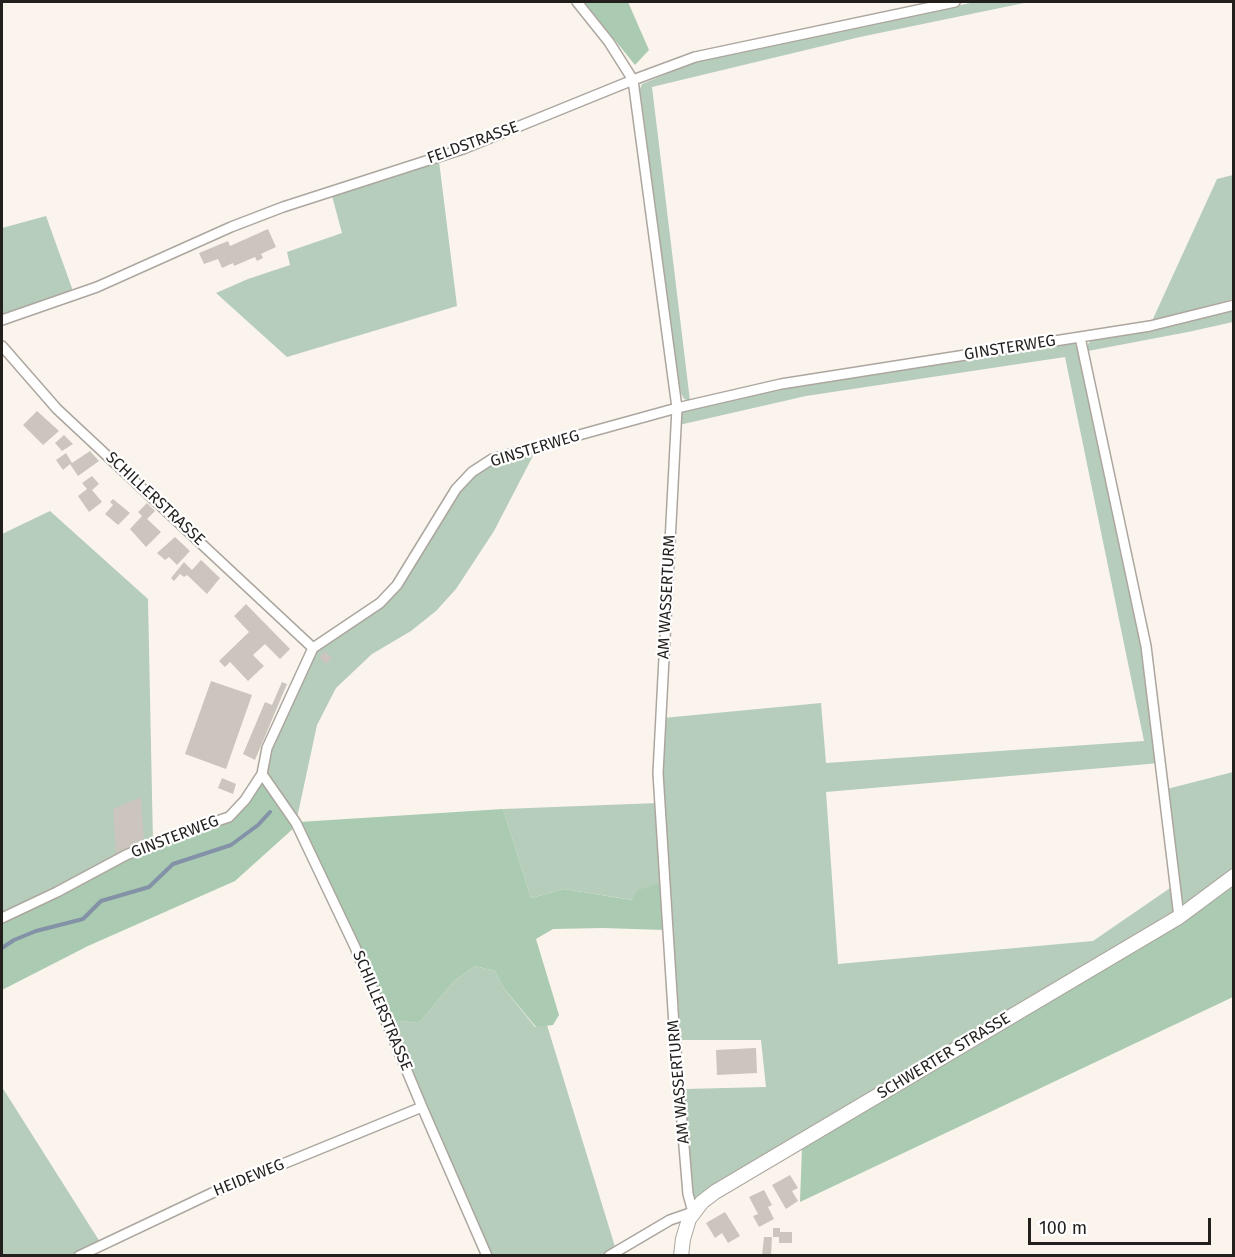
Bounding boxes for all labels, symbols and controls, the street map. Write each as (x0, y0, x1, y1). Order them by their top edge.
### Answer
street label: FELDSTRASSE (425, 118, 521, 168)
street label: GINSTERWEG (963, 331, 1057, 365)
street label: GINSTERWEG (488, 426, 582, 472)
street label: SCHILLERSTRASSE (101, 448, 209, 550)
street label: AM WASSERTURM (654, 534, 680, 660)
street label: GINSTERWEG (128, 811, 222, 863)
street label: SCHILLERSTRASSE (348, 948, 416, 1074)
street label: SCHWERTER STRASSE (874, 1009, 1014, 1103)
street label: AM WASSERTURM (664, 1019, 694, 1145)
street label: HEIDEWEG (211, 1155, 287, 1201)
scale bar (1031, 1206, 1214, 1244)
text: 100 m (1039, 1217, 1087, 1239)

